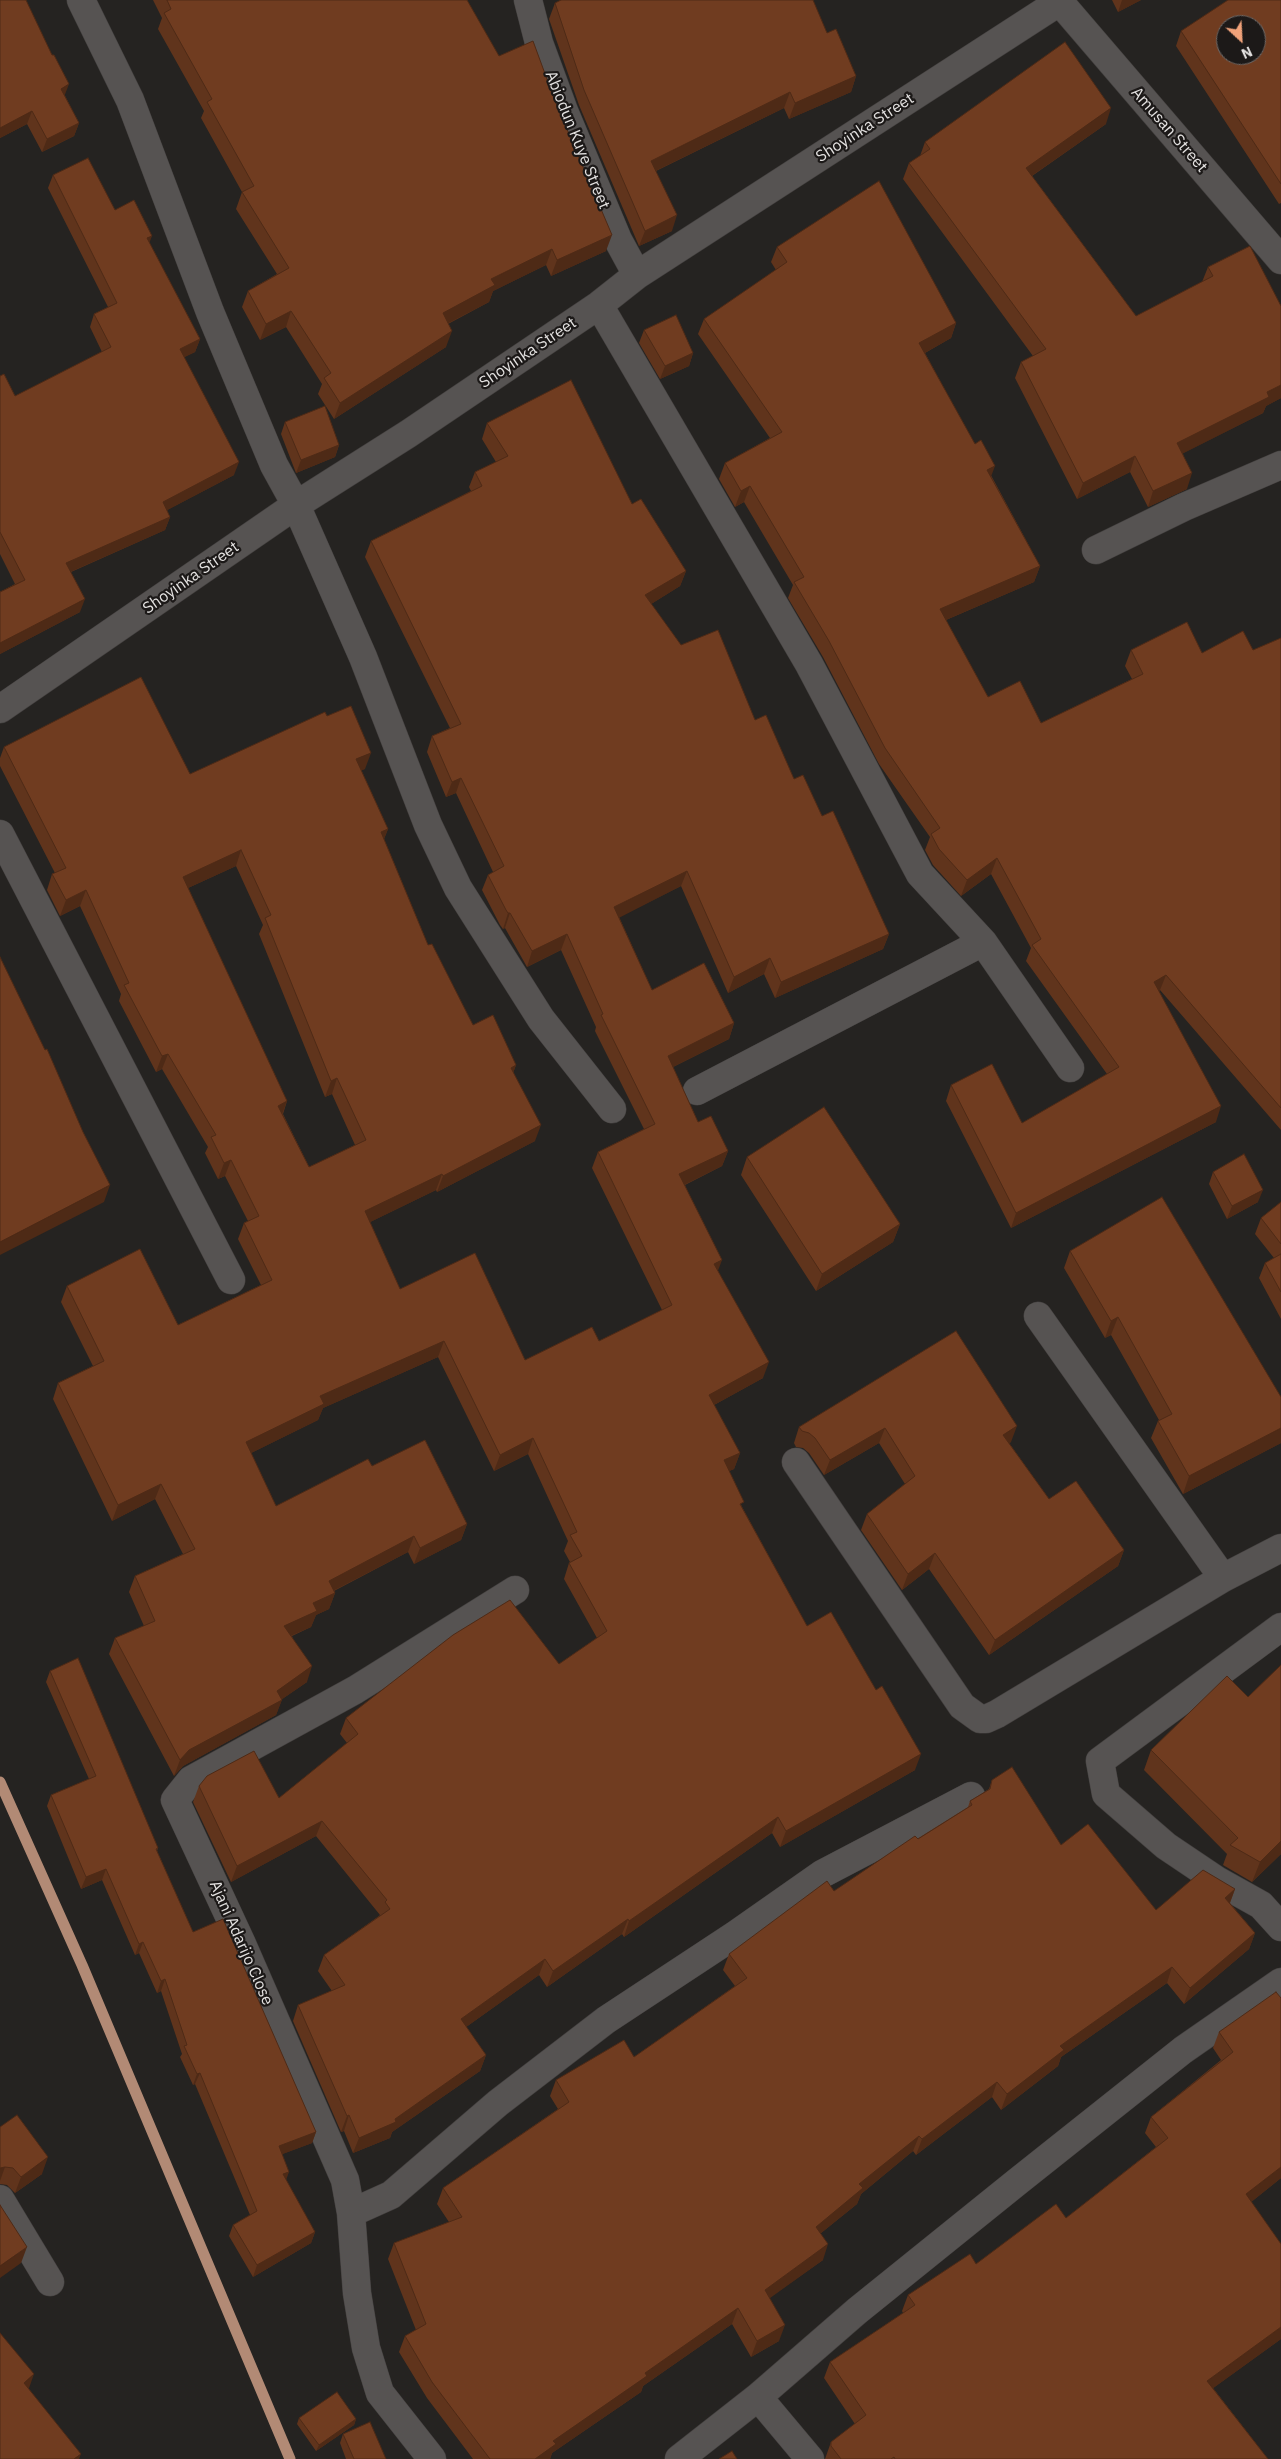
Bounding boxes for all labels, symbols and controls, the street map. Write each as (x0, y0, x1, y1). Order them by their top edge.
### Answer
north arrow (1216, 15, 1266, 65)
text: N (1239, 42, 1255, 63)
street label: Abiodun Kuye Street (541, 68, 613, 212)
street label: Amusan Street (1127, 84, 1211, 176)
street label: Shoyinka Street (812, 89, 918, 167)
street label: Shoyinka Street (476, 313, 580, 393)
street label: Shoyinka Street (139, 538, 243, 618)
street label: Ajani Adarijo Close (205, 1878, 277, 2008)

